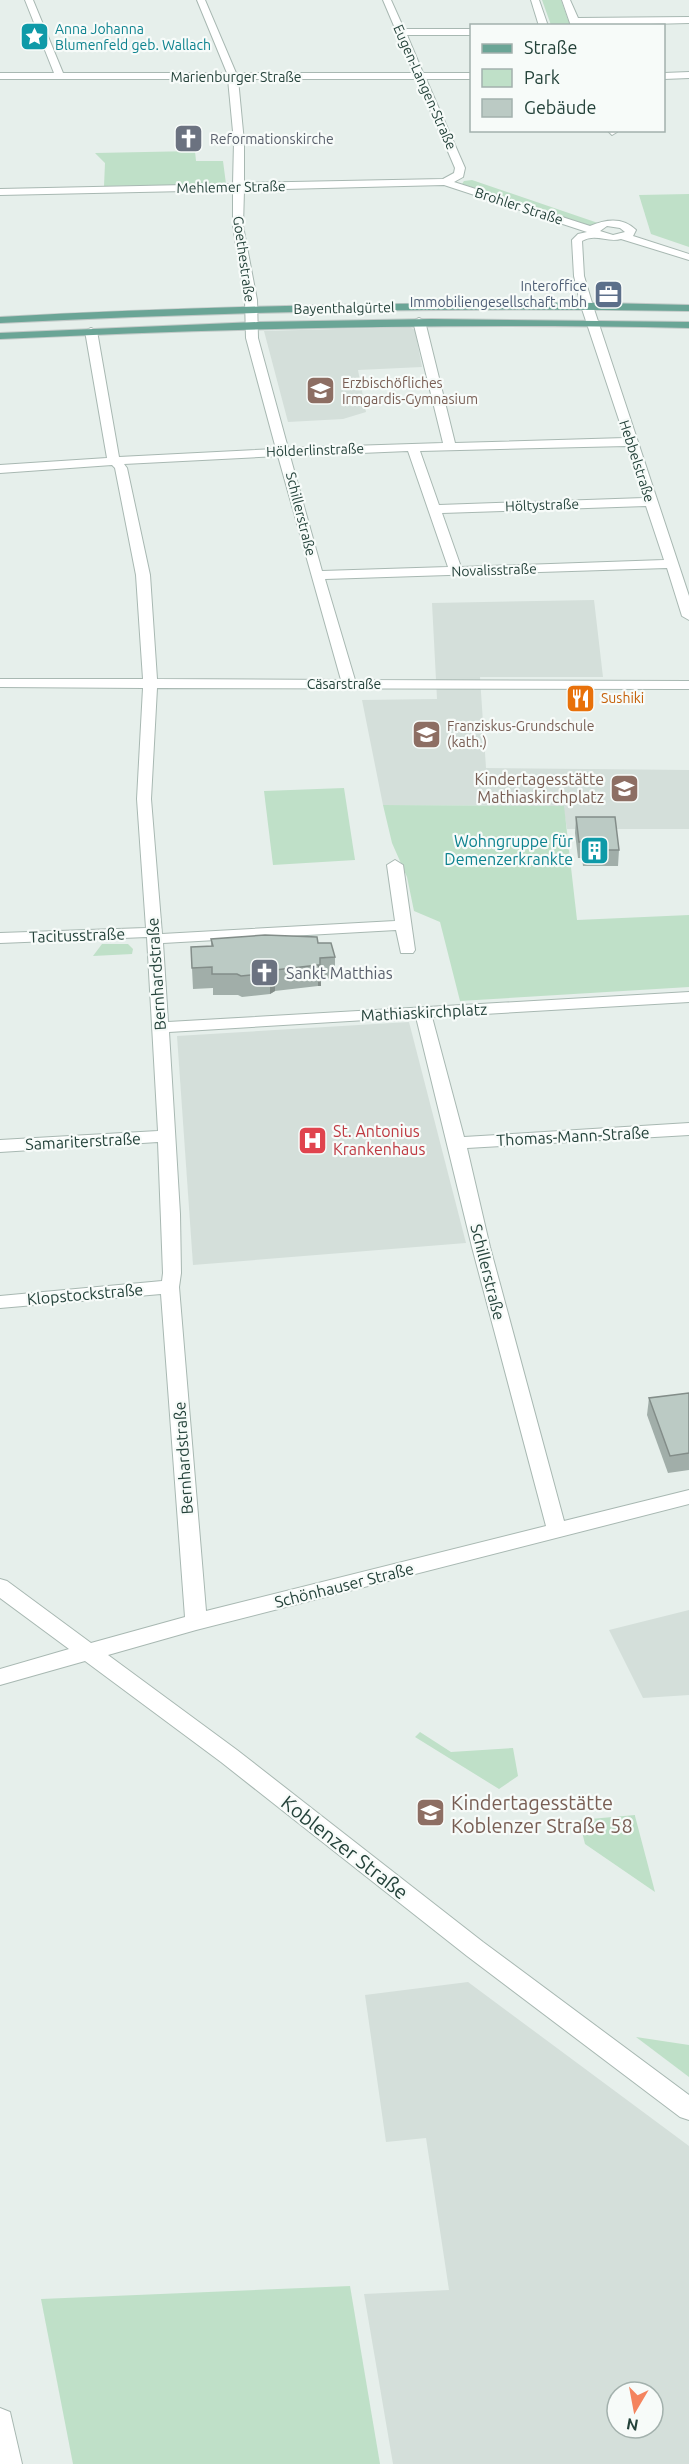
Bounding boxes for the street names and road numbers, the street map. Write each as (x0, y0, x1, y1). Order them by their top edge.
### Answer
street label: Eugen-Langen-Straße (390, 22, 460, 152)
street label: Marienburger Straße (170, 69, 302, 85)
street label: Mehlemer Straße (176, 178, 286, 196)
street label: Brohler Straße (473, 184, 565, 228)
street label: Goethestraße (230, 215, 258, 303)
street label: Bayenthalgürtel (293, 299, 395, 317)
street label: Hebbelstraße (616, 418, 658, 504)
street label: Hölderlinstraße (266, 440, 364, 460)
street label: Schillerstraße (283, 470, 319, 558)
street label: Höltystraße (505, 496, 579, 514)
street label: Novalisstraße (451, 561, 537, 579)
street label: Cäsarstraße (307, 676, 381, 692)
street label: Bernhardstraße (143, 917, 169, 1031)
street label: Tacitusstraße (29, 924, 125, 946)
street label: Mathiaskirchplatz (360, 1000, 488, 1024)
street label: Thomas-Mann-Straße (496, 1123, 650, 1149)
street label: Samariterstraße (25, 1129, 141, 1153)
street label: Schillerstraße (467, 1222, 509, 1322)
street label: Klopstockstraße (26, 1280, 144, 1308)
street label: Bernhardstraße (170, 1401, 196, 1515)
street label: Schönhauser Straße (272, 1559, 416, 1611)
street label: Koblenzer Straße (277, 1790, 413, 1904)

